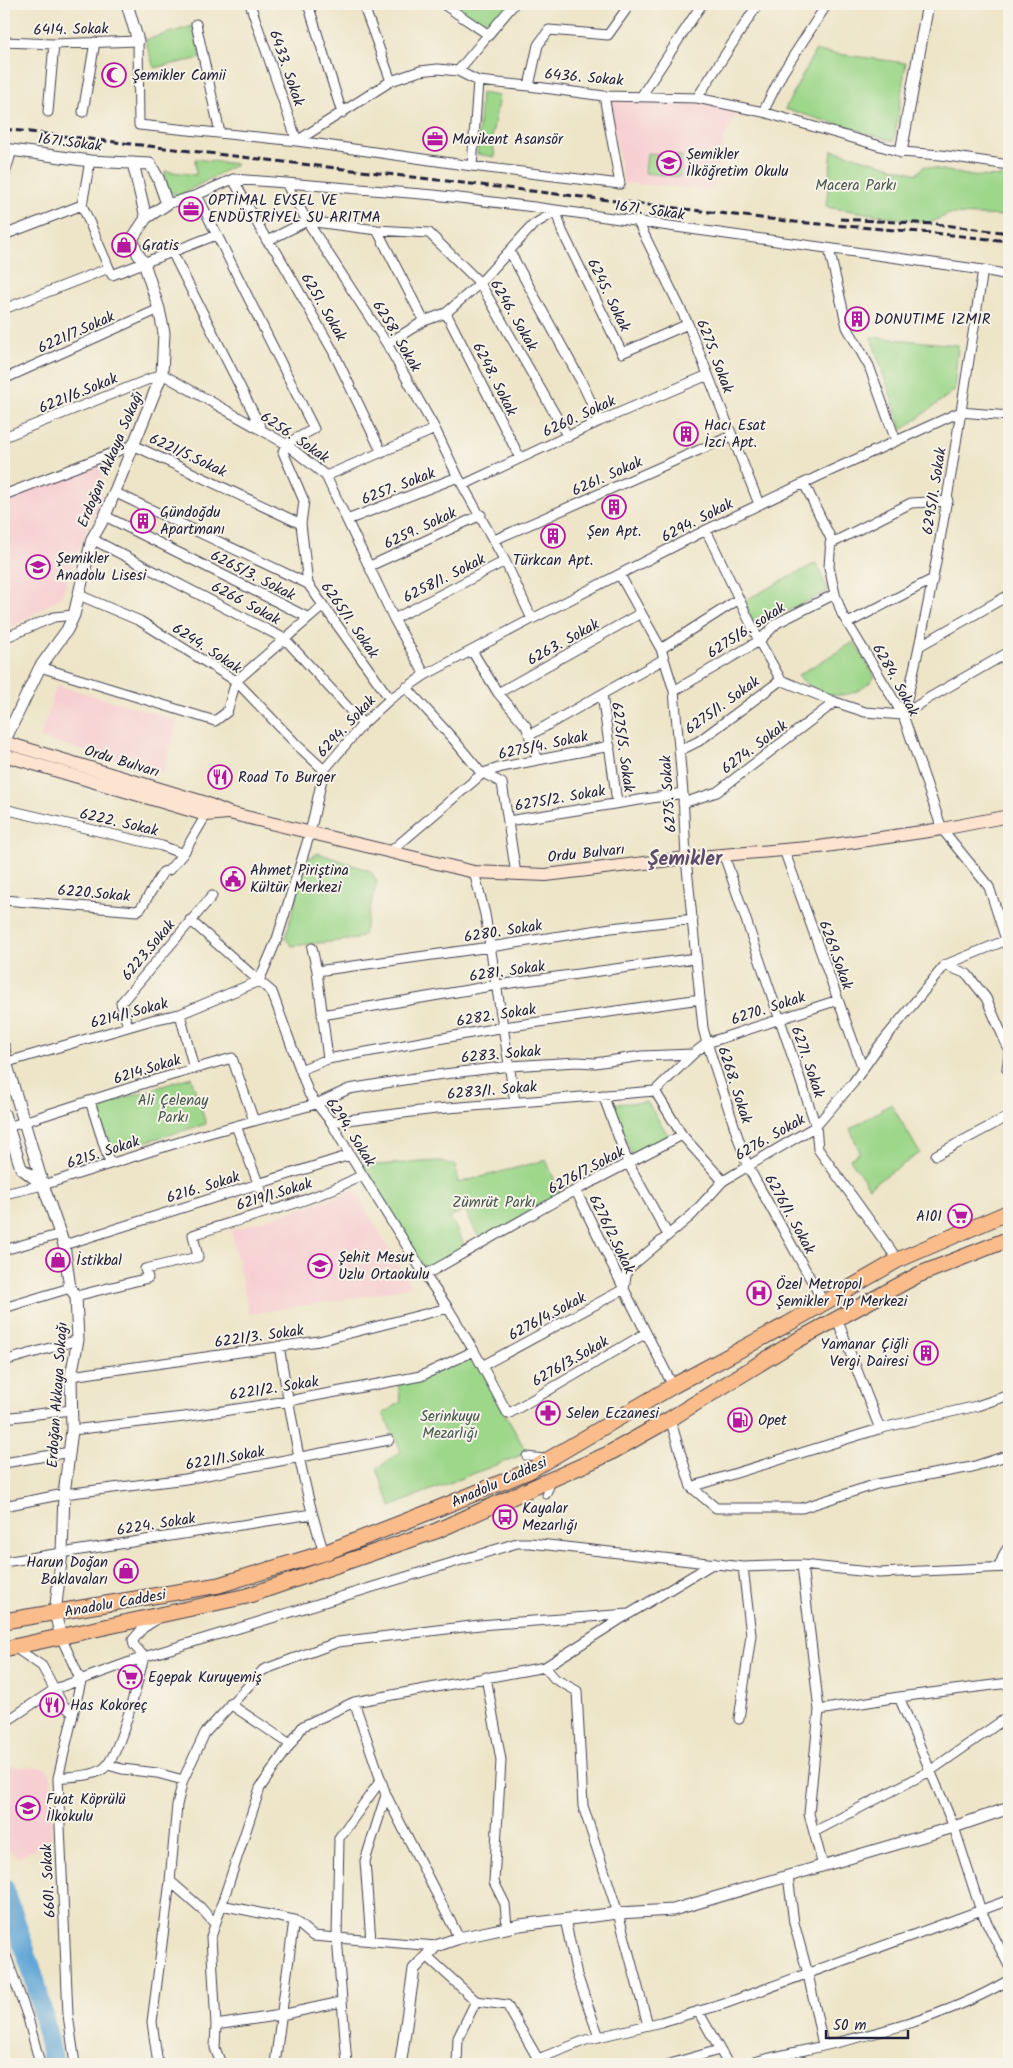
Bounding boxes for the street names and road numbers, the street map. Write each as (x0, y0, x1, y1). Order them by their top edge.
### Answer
street label: 6414. Sokak (33, 17, 110, 43)
street label: 6433. Sokak (262, 27, 311, 111)
street label: 6436. Sokak (544, 63, 625, 93)
street label: 1671.Sokak (37, 127, 104, 159)
street label: 1671. Sokak (613, 194, 687, 228)
street label: 6245. Sokak (580, 255, 637, 337)
street label: 6251. Sokak (294, 269, 353, 347)
street label: 6246. Sokak (483, 275, 544, 357)
street label: 6258. Sokak (365, 296, 427, 378)
street label: 6221/7.Sokak (34, 305, 120, 361)
street label: 6275. Sokak (689, 316, 739, 398)
street label: 6248. Sokak (465, 338, 523, 421)
street label: 6221/6.Sokak (35, 367, 122, 421)
street label: Erdoğan Akkaya Sokağı (71, 387, 151, 531)
street label: 6260. Sokak (539, 389, 621, 444)
street label: 6256. Sokak (255, 406, 335, 470)
street label: 6221/5.Sokak (145, 427, 231, 485)
street label: 6295/1. Sokak (916, 445, 954, 536)
street label: 6261. Sokak (568, 450, 648, 503)
street label: 6257. Sokak (358, 462, 440, 512)
street label: 6294. Sokak (657, 492, 739, 549)
street label: 6259. Sokak (380, 501, 462, 556)
street label: 6265/3. Sokak (206, 544, 300, 608)
street label: 6258/1. Sokak (399, 547, 491, 610)
street label: 6266 Sokak (207, 576, 285, 633)
street label: 6265/1. Sokak (314, 577, 385, 665)
street label: 6275/6. sokak (702, 596, 791, 665)
street label: 6263. Sokak (523, 613, 605, 673)
street label: 6244. Sokak (167, 617, 247, 681)
street label: 6284. Sokak (865, 640, 925, 722)
street label: 6275/1. Sokak (680, 670, 766, 741)
street label: 6294. Sokak (311, 689, 383, 763)
street label: 6275/5. Sokak (604, 700, 640, 795)
street label: 6274. Sokak (716, 714, 794, 781)
street label: 6275/4. Sokak (496, 725, 591, 767)
street label: Ordu Bulvarı (81, 739, 162, 785)
street label: 6275. Sokak (654, 753, 684, 833)
street label: 6275/2. Sokak (513, 779, 608, 819)
street label: 6222. Sokak (77, 802, 161, 844)
street label: Ordu Bulvarı (546, 838, 626, 870)
street label: 6220.Sokak (57, 879, 132, 909)
street label: 6223.Sokak (116, 914, 182, 987)
street label: 6280. Sokak (462, 914, 545, 950)
street label: 6269.Sokak (811, 917, 859, 994)
street label: 6281. Sokak (468, 955, 548, 989)
street label: 6270. Sokak (728, 985, 810, 1032)
street label: 6214/1.Sokak (88, 992, 172, 1036)
street label: 6282. Sokak (455, 998, 539, 1034)
street label: 6271. Sokak (784, 1023, 831, 1102)
street label: 6283. Sokak (460, 1039, 543, 1070)
street label: 6268. Sokak (710, 1044, 758, 1128)
street label: 6214.Sokak (111, 1048, 185, 1092)
street label: 6283/1. Sokak (446, 1075, 539, 1107)
street label: 6294. Sokak (319, 1093, 382, 1173)
street label: 6276. Sokak (731, 1108, 811, 1168)
street label: 6215. Sokak (64, 1130, 144, 1176)
street label: 6276/7.Sokak (544, 1140, 630, 1201)
street label: 6216. Sokak (164, 1165, 244, 1210)
street label: 6276/1. Sokak (757, 1170, 821, 1260)
street label: 6219/1.Sokak (233, 1172, 316, 1218)
street label: 6276/2.Sokak (582, 1191, 641, 1279)
street label: 6276/4.Sokak (504, 1286, 592, 1348)
street label: 6221/3. Sokak (213, 1319, 306, 1355)
street label: Erdoğan Akkaya Sokağı (41, 1321, 75, 1469)
street label: 6276/3.Sokak (527, 1330, 614, 1394)
street label: 6221/2. Sokak (228, 1370, 321, 1408)
street label: 6221/1.Sokak (184, 1440, 268, 1478)
street label: Anadolu Caddesi (447, 1450, 553, 1515)
street label: 6224. Sokak (115, 1507, 198, 1543)
street label: Anadolu Caddesi (62, 1583, 169, 1625)
street label: 6601. Sokak (35, 1842, 63, 1919)

